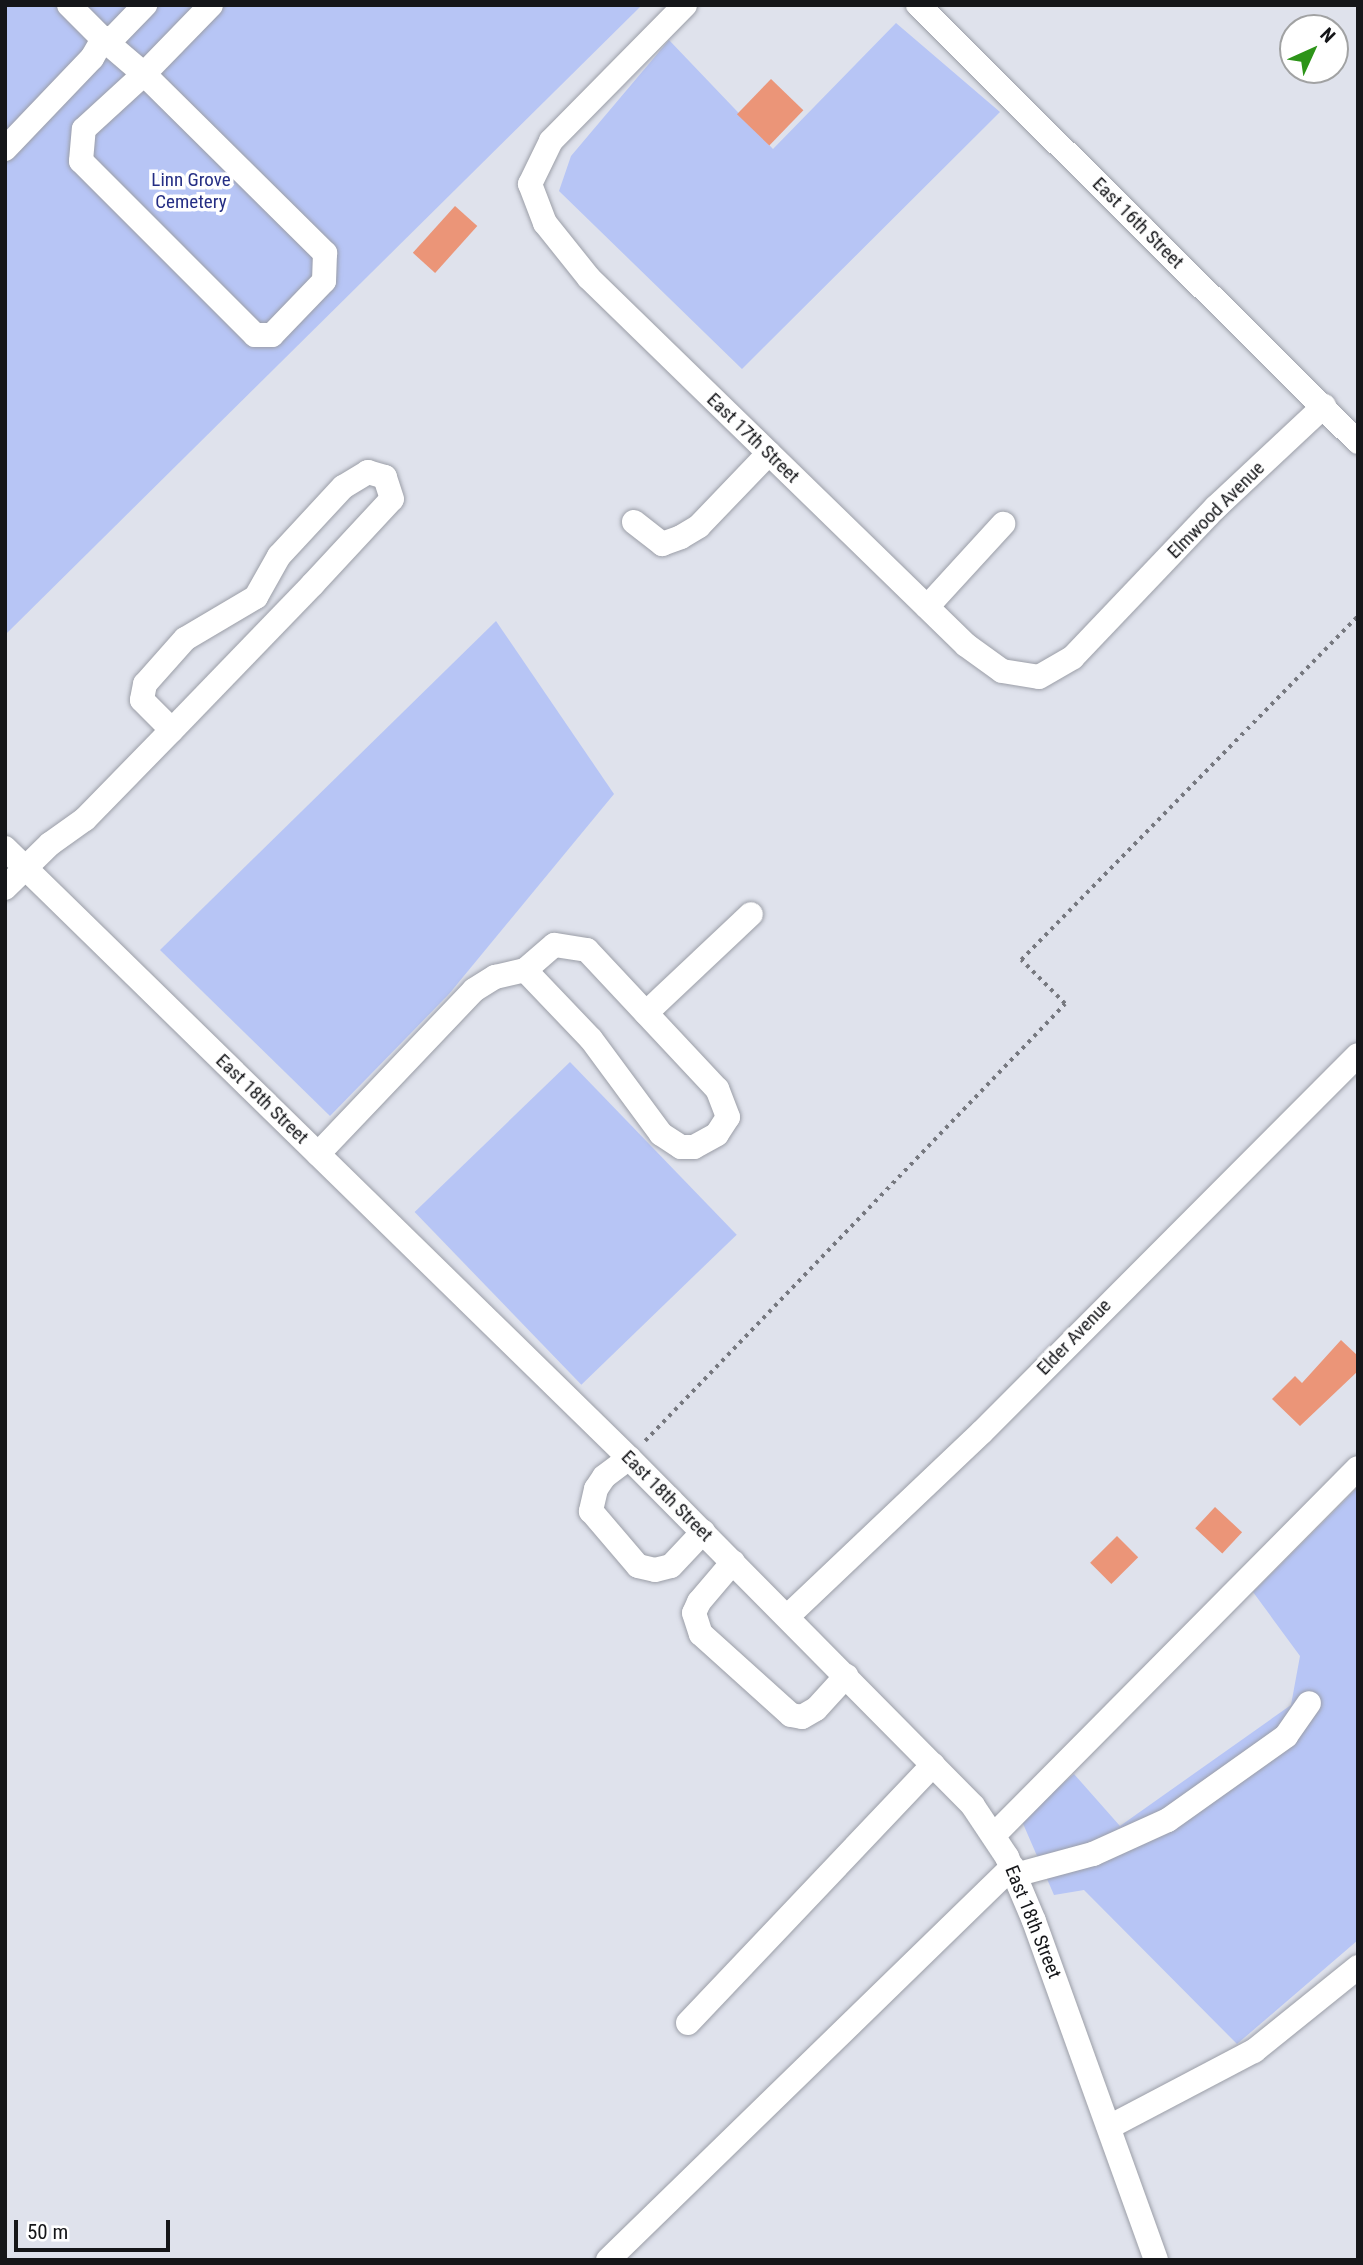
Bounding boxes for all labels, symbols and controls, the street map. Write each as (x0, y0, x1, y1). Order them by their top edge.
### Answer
north arrow (1279, 14, 1349, 84)
text: N (1316, 23, 1340, 47)
park label: Linn Grove Cemetery (151, 169, 231, 213)
street label: East 16th Street (1088, 173, 1188, 273)
street label: East 17th Street (702, 388, 804, 488)
street label: Elmwood Avenue (1163, 457, 1269, 563)
street label: East 18th Street (211, 1049, 313, 1149)
street label: Elder Avenue (1032, 1294, 1116, 1380)
street label: East 18th Street (617, 1446, 717, 1546)
street label: East 18th Street (1000, 1862, 1066, 1982)
scale bar (18, 2206, 173, 2250)
text: 50 m (27, 2220, 68, 2244)

